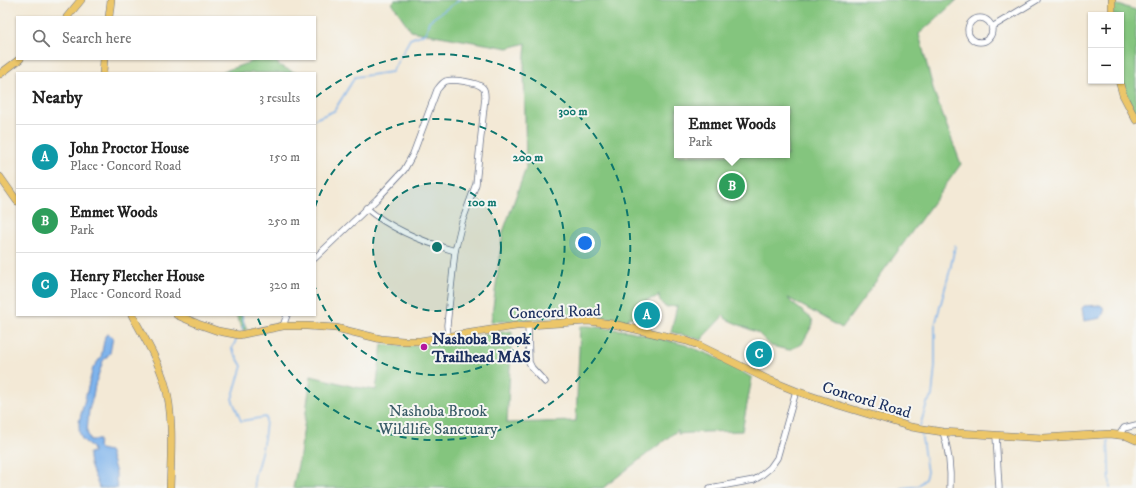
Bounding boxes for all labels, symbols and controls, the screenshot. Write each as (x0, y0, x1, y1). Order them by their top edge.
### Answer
map controls (1088, 12, 1124, 84)
button: + (1088, 12, 1124, 48)
search box (16, 16, 316, 60)
icon: search (30, 27, 52, 49)
text: Search here (62, 29, 131, 48)
button: − (1088, 48, 1124, 84)
text: Nearby (32, 87, 82, 109)
text: 3 results (259, 90, 300, 106)
text: 300 m (559, 104, 587, 119)
popup (674, 106, 790, 158)
text: Emmet Woods (688, 115, 776, 134)
text: Park (688, 134, 713, 150)
text: John Proctor House (70, 139, 189, 158)
text: A (41, 149, 49, 165)
text: 150 m (269, 149, 300, 165)
text: 200 m (513, 150, 543, 165)
text: Place · Concord Road (70, 158, 181, 174)
pin: B (719, 171, 745, 201)
text: 100 m (468, 195, 496, 210)
text: Emmet Woods (70, 203, 157, 222)
text: B (41, 213, 49, 229)
text: 250 m (268, 213, 300, 229)
text: Park (70, 222, 94, 238)
your location (575, 233, 595, 253)
centre of rings (430, 240, 444, 254)
text: Henry Fletcher House (70, 267, 204, 286)
text: C (41, 277, 49, 293)
text: 320 m (269, 277, 300, 293)
text: Place · Concord Road (70, 286, 181, 302)
street label: Concord Road (509, 300, 601, 324)
pin: A (634, 300, 660, 330)
place label: Nashoba Brook Trailhead MAS (431, 329, 531, 367)
pin: C (746, 339, 772, 369)
marker: Nashoba Brook Trailhead MAS (419, 342, 429, 352)
street label: Concord Road (820, 377, 914, 423)
park label: Nashoba Brook Wildlife Sanctuary (377, 401, 498, 439)

